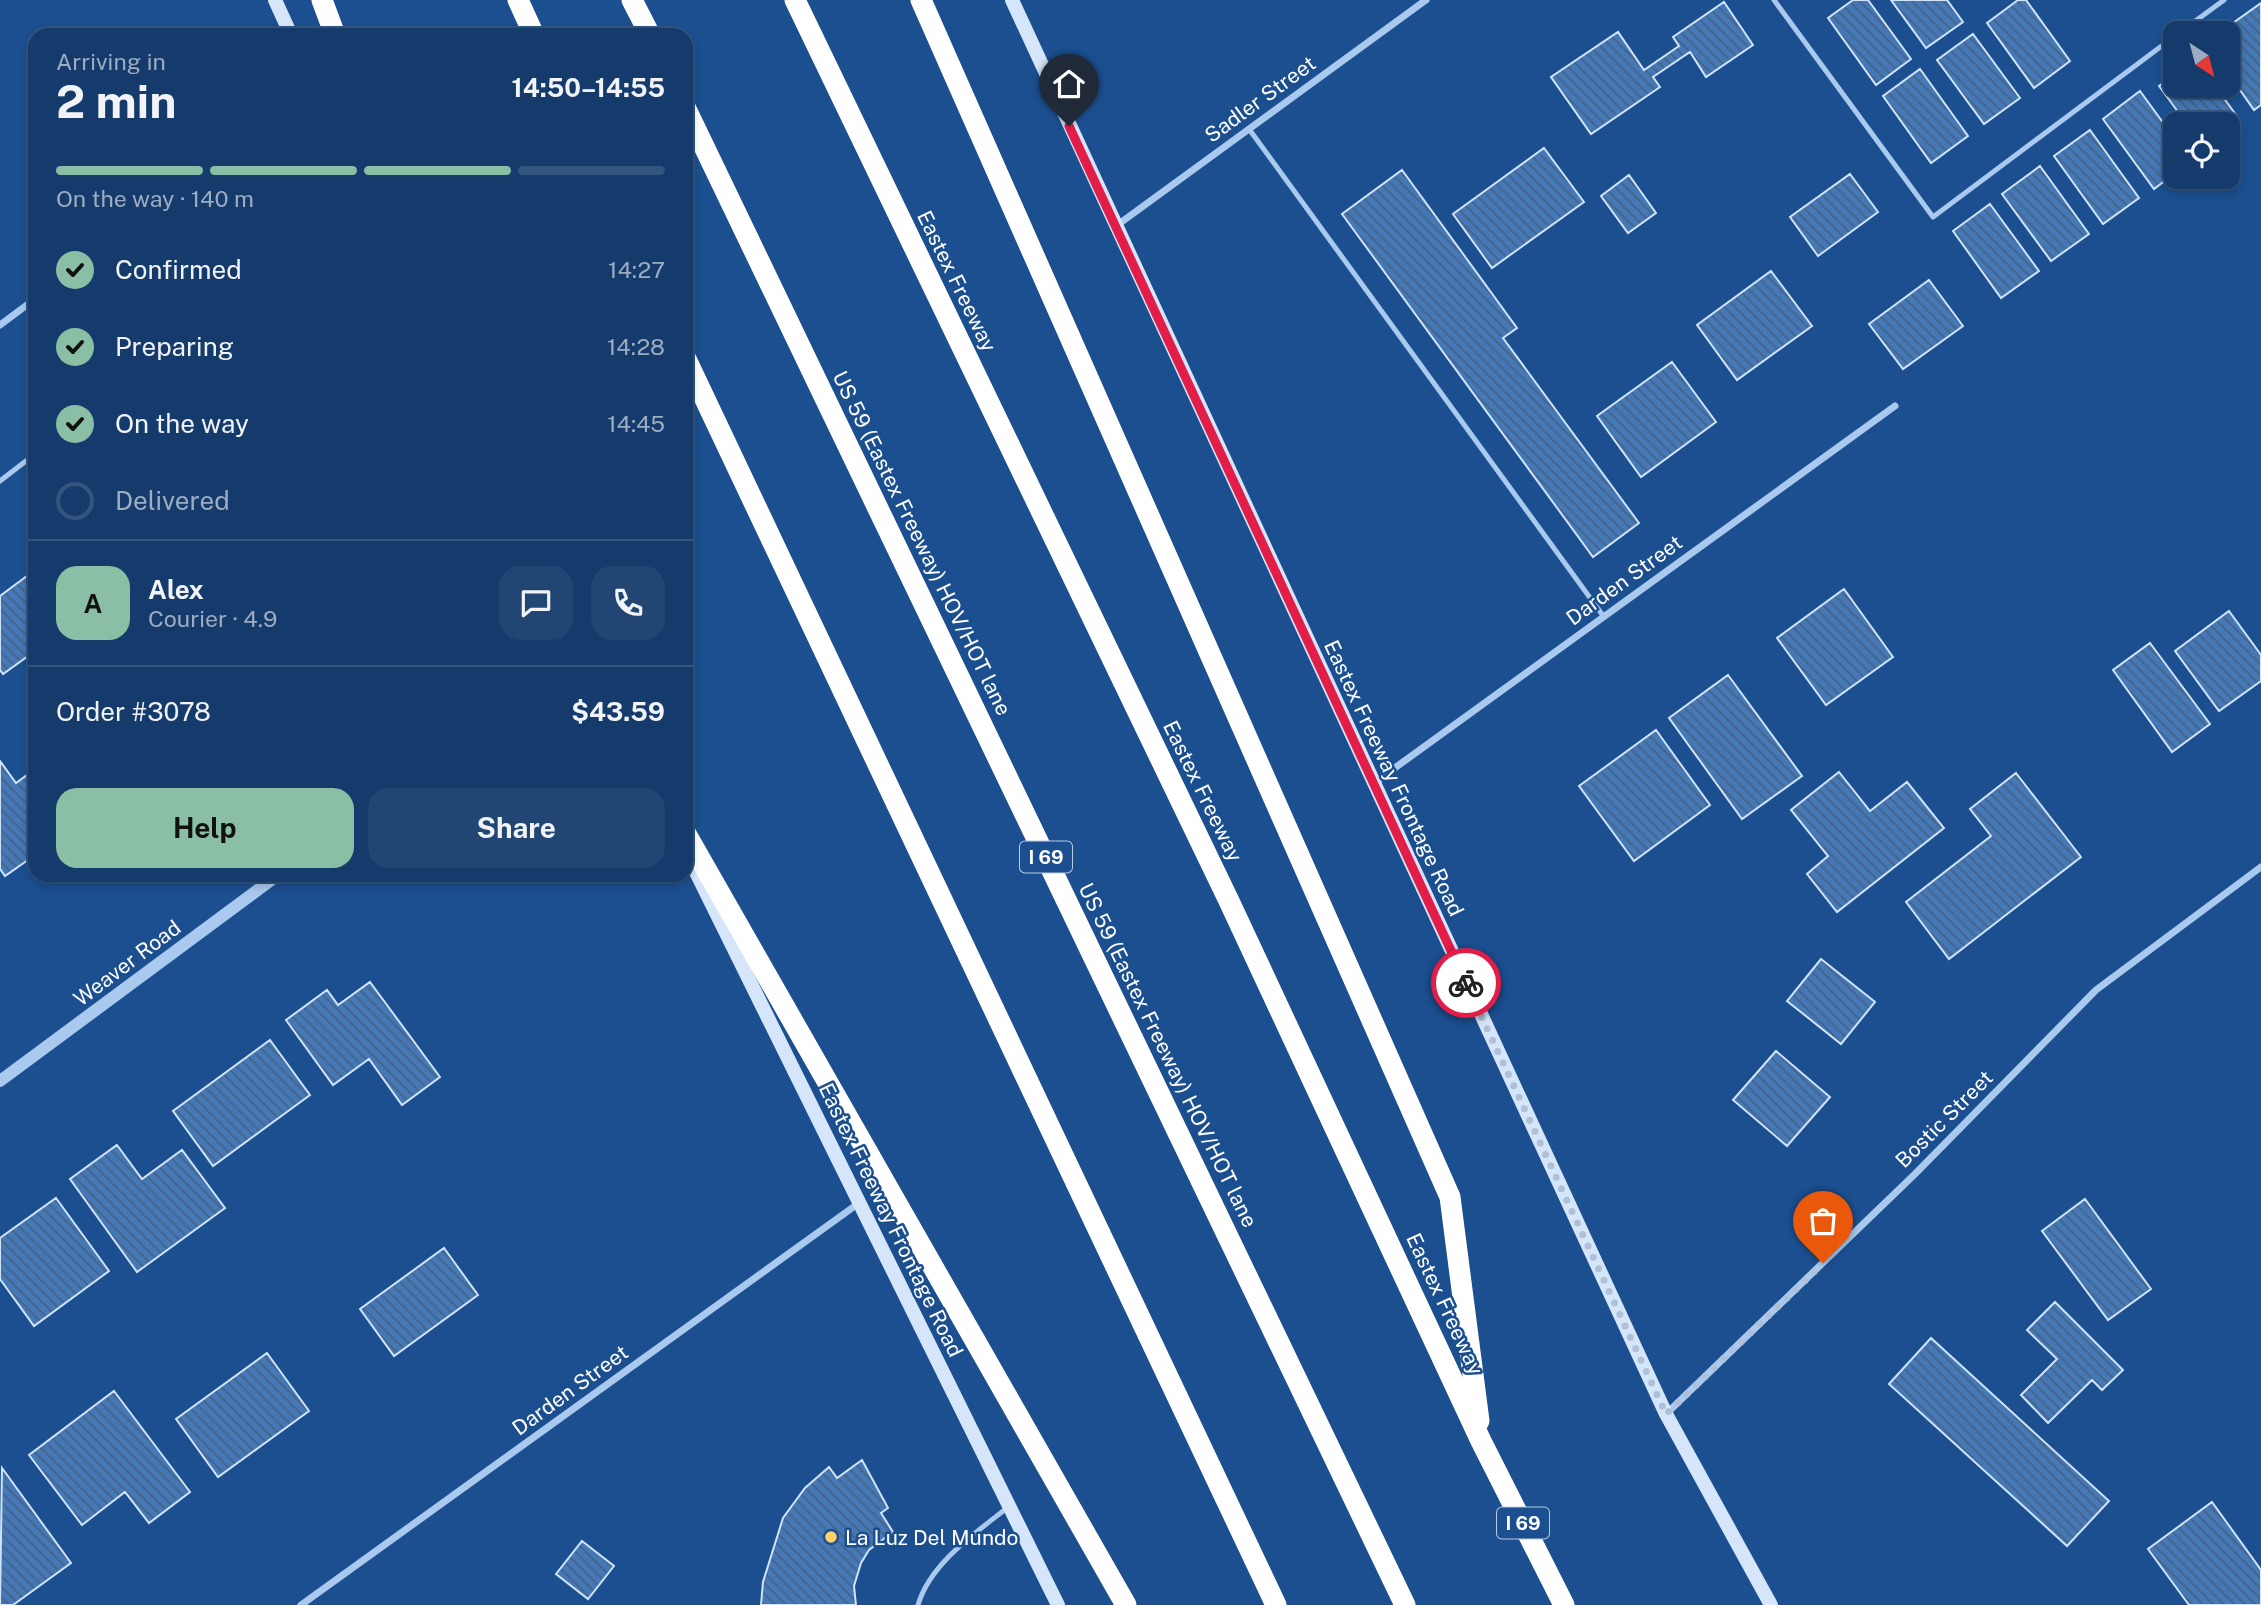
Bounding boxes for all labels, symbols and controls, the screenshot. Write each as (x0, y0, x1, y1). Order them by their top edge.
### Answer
north arrow (2163, 21, 2240, 98)
map controls (2163, 21, 2240, 189)
text: Arriving in (56, 48, 166, 75)
street label: Sadler Street (1200, 50, 1320, 148)
pin (1039, 54, 1099, 126)
icon: home (1050, 65, 1088, 103)
text: 14:50–14:55 (512, 72, 665, 103)
text: 2 min (56, 74, 176, 128)
button: locate (2163, 112, 2240, 189)
text: On the way · 140 m (56, 185, 254, 212)
street label: Eastex Freeway (912, 206, 1002, 356)
icon: check (56, 251, 94, 289)
text: Confirmed (115, 254, 242, 285)
text: 14:27 (608, 256, 665, 283)
icon: check (56, 328, 94, 366)
text: Preparing (115, 331, 234, 362)
text: 14:28 (607, 333, 665, 360)
street label: US 59 (Eastex Freeway) HOV/HOT lane (827, 367, 1017, 719)
icon: check (56, 405, 94, 443)
text: On the way (115, 408, 249, 439)
text: 14:45 (607, 410, 665, 437)
text: Delivered (115, 485, 230, 516)
street label: Darden Street (1561, 530, 1687, 630)
button: chat (499, 566, 573, 640)
button: phone (591, 566, 665, 640)
text: Alex (148, 574, 204, 605)
text: A (84, 588, 102, 619)
text: Courier · 4.9 (148, 605, 277, 632)
street label: Eastex Freeway Frontage Road (1319, 636, 1469, 920)
text: Order #3078 (56, 696, 211, 727)
text: $43.59 (571, 696, 665, 727)
street label: Eastex Freeway (1158, 716, 1248, 866)
button: Help (56, 788, 354, 868)
button: Share (368, 788, 665, 868)
road number: I 69 (1020, 842, 1072, 872)
street label: US 59 (Eastex Freeway) HOV/HOT lane (1073, 879, 1263, 1231)
street label: Weaver Road (69, 915, 185, 1011)
courier (1431, 948, 1501, 1018)
icon: bike (1447, 964, 1485, 1002)
street label: Bostic Street (1890, 1065, 1998, 1173)
street label: Eastex Freeway Frontage Road (814, 1079, 968, 1361)
pin (1793, 1191, 1853, 1263)
icon: bag (1804, 1202, 1842, 1240)
street label: Eastex Freeway (1401, 1229, 1489, 1379)
street label: Darden Street (507, 1340, 633, 1440)
road number: I 69 (1497, 1508, 1549, 1539)
place label: La Luz Del Mundo (845, 1525, 1018, 1550)
marker: La Luz Del Mundo (823, 1529, 839, 1545)

